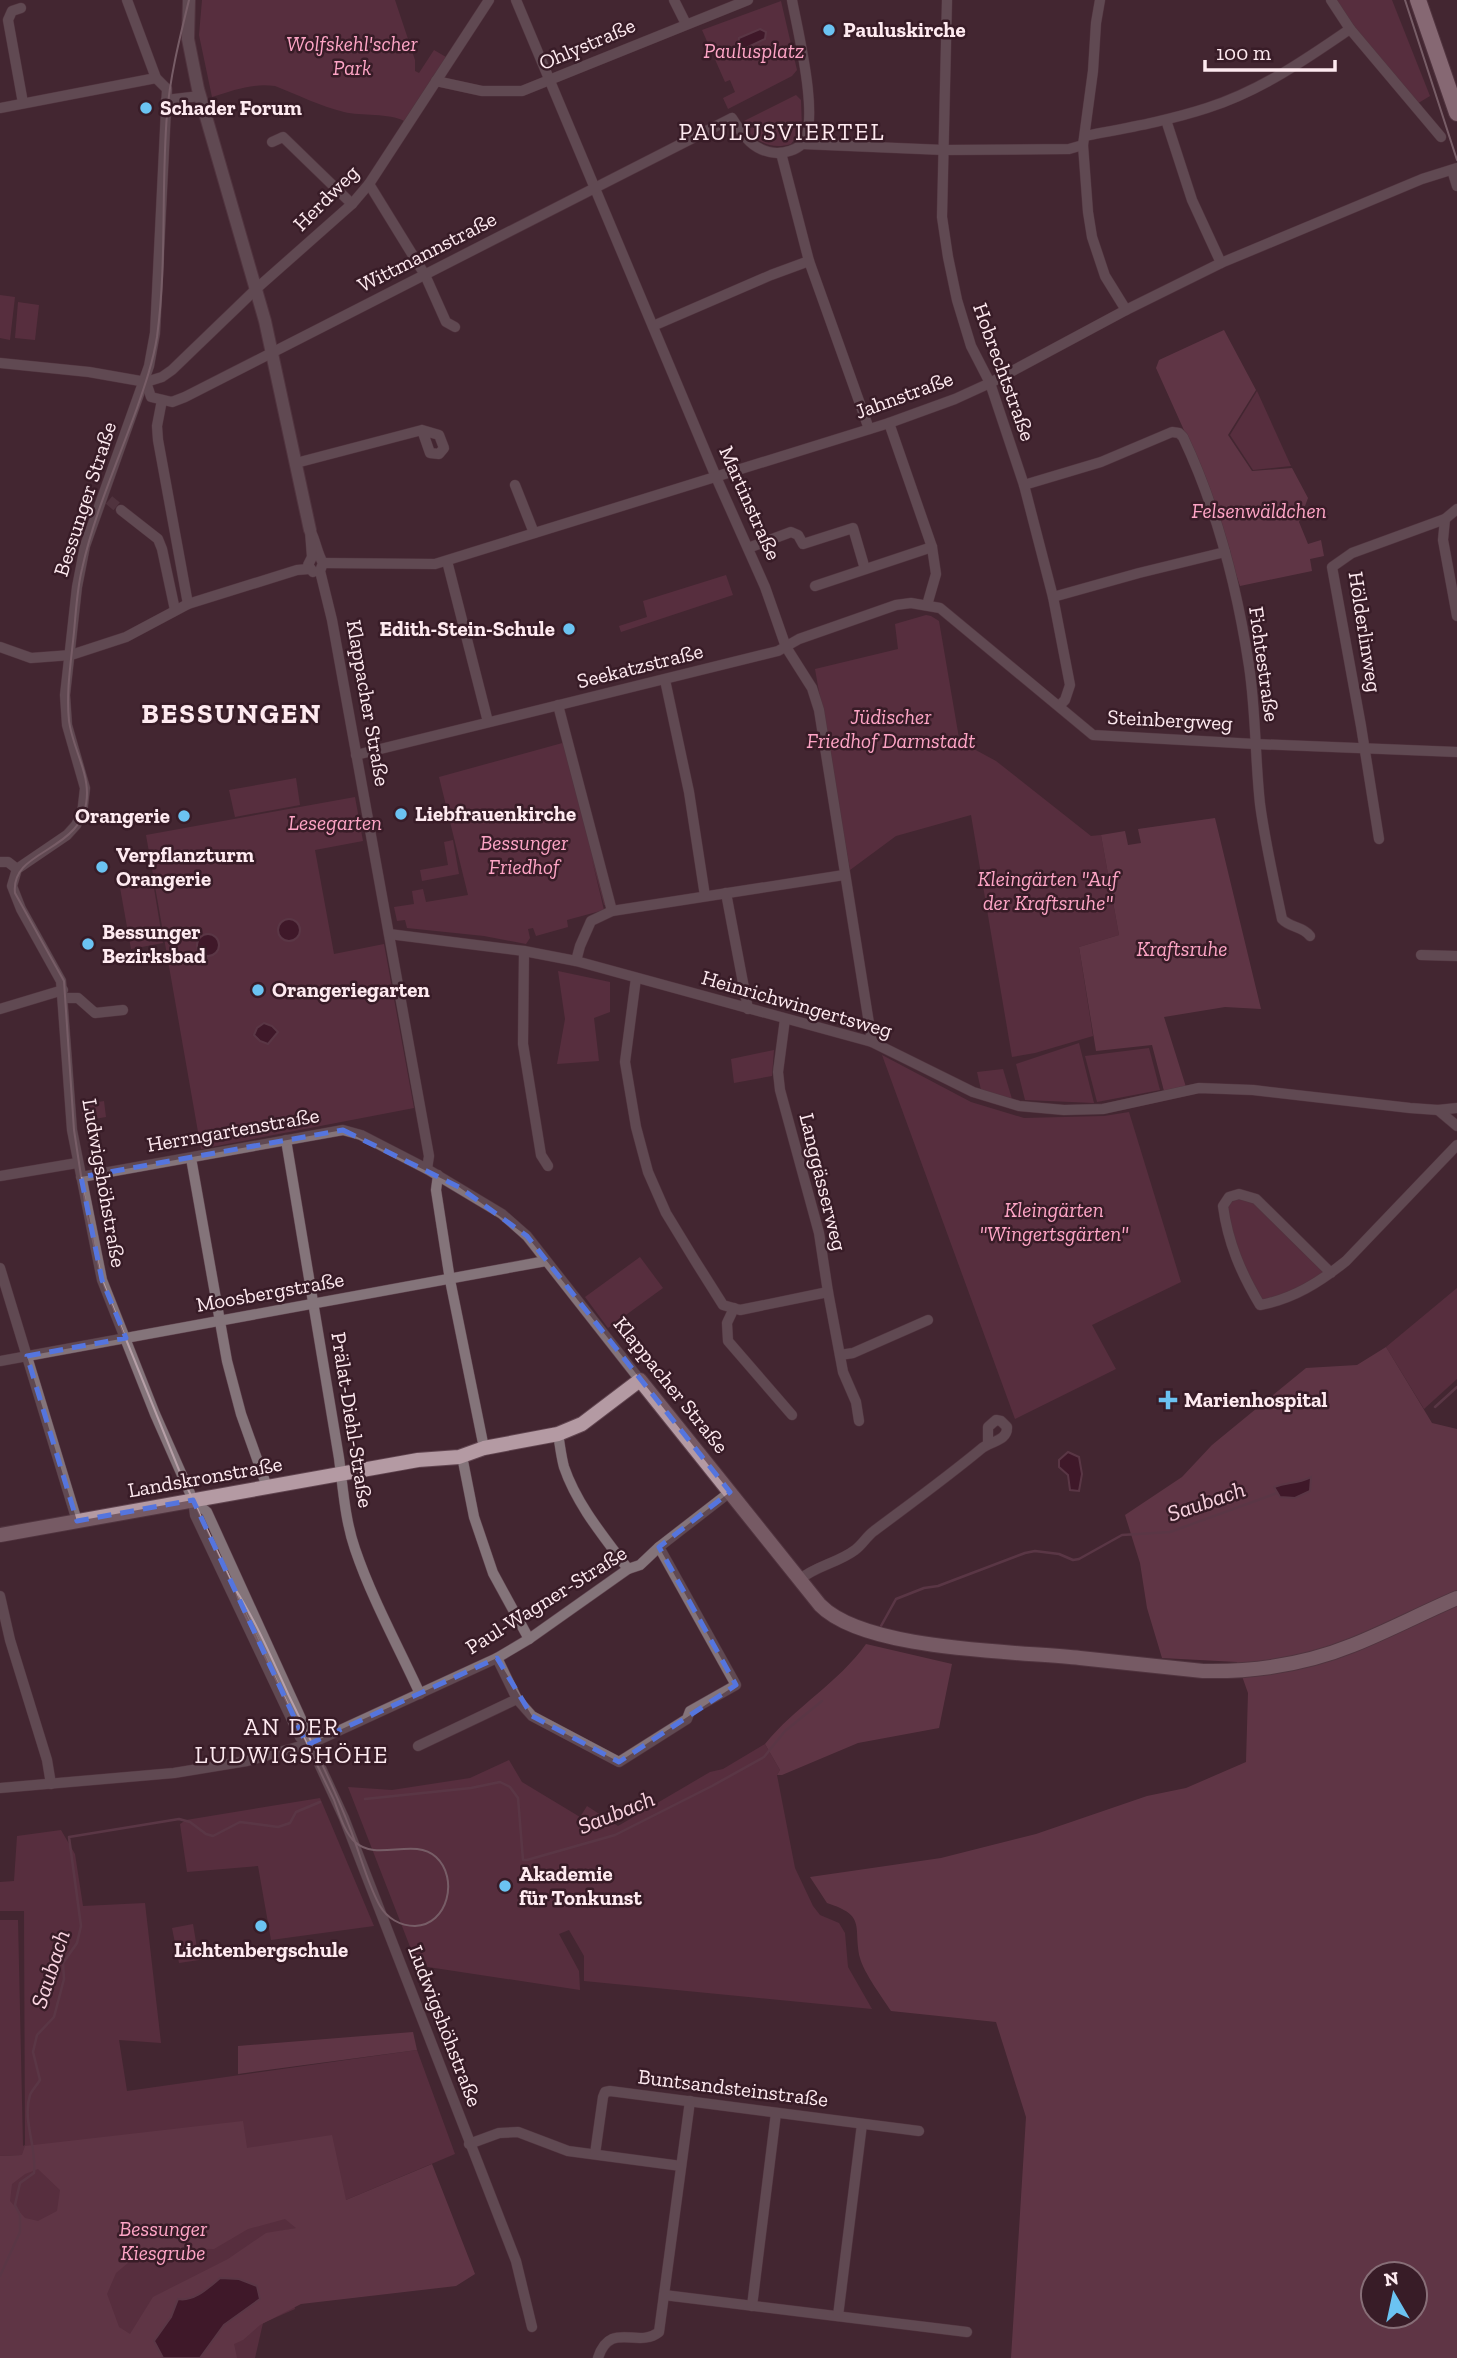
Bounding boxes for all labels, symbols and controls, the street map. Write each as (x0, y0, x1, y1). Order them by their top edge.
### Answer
street label: Ohlystraße (535, 12, 639, 75)
place label: Pauluskirche (843, 17, 966, 42)
marker: Pauluskirche (821, 22, 837, 38)
scale bar (1205, 28, 1334, 72)
park label: Wolfskehl'scher Park (286, 31, 418, 80)
park label: Paulusplatz (704, 38, 804, 63)
text: 100 m (1216, 40, 1271, 65)
place label: Schader Forum (160, 95, 302, 120)
marker: Schader Forum (138, 100, 154, 116)
district label: PAULUSVIERTEL (678, 117, 886, 146)
street label: Herdweg (288, 159, 364, 236)
street label: Wittmannstraße (353, 206, 501, 297)
street label: Hobrechtstraße (968, 300, 1041, 444)
street label: Jahnstraße (851, 365, 956, 424)
street label: Bessunger Straße (48, 418, 121, 579)
street label: Martinstraße (714, 442, 787, 564)
park label: Felsenwäldchen (1191, 498, 1327, 523)
street label: Hölderlinweg (1344, 570, 1387, 695)
street label: Fichtestraße (1244, 605, 1285, 723)
place label: Edith-Stein-Schule (380, 616, 555, 641)
street label: Klappacher Straße (342, 618, 395, 788)
marker: Edith-Stein-Schule (561, 621, 577, 637)
street label: Seekatzstraße (574, 638, 706, 693)
district label: BESSUNGEN (141, 697, 323, 730)
park label: Jüdischer Friedhof Darmstadt (807, 704, 975, 753)
street label: Steinbergweg (1107, 704, 1234, 735)
place label: Liebfrauenkirche (415, 801, 576, 826)
place label: Orangerie (75, 803, 170, 828)
marker: Liebfrauenkirche (393, 806, 409, 822)
marker: Orangerie (176, 808, 192, 824)
park label: Lesegarten (288, 810, 382, 835)
park label: Bessunger Friedhof (480, 830, 569, 879)
place label: Verpflanzturm Orangerie (116, 842, 255, 891)
marker: Verpflanzturm Orangerie (94, 859, 110, 875)
park label: Kleingärten "Auf der Kraftsruhe" (978, 866, 1121, 915)
place label: Bessunger Bezirksbad (102, 919, 206, 968)
marker: Bessunger Bezirksbad (80, 936, 96, 952)
park label: Kraftsruhe (1137, 936, 1227, 961)
street label: Heinrichwingertsweg (699, 964, 896, 1043)
place label: Orangeriegarten (272, 977, 430, 1002)
marker: Orangeriegarten (250, 982, 266, 998)
street label: Ludwigshöhstraße (77, 1097, 132, 1269)
street label: Herrngartenstraße (145, 1102, 321, 1157)
street label: Langgässerweg (794, 1110, 853, 1254)
park label: Kleingärten "Wingertsgärten" (979, 1197, 1129, 1246)
street label: Moosbergstraße (194, 1266, 346, 1317)
street label: Klappacher Straße (609, 1311, 734, 1458)
street label: Prälat-Diehl-Straße (326, 1330, 379, 1510)
place label: Marienhospital (1184, 1387, 1328, 1412)
marker: Marienhospital (1158, 1390, 1178, 1410)
street label: Landskronstraße (126, 1451, 284, 1502)
water label: Saubach (1163, 1475, 1249, 1527)
street label: Paul-Wagner-Straße (461, 1540, 631, 1659)
district label: AN DER LUDWIGSHÖHE (195, 1712, 389, 1769)
water label: Saubach (573, 1784, 659, 1840)
place label: Akademie für Tonkunst (519, 1861, 643, 1910)
marker: Akademie für Tonkunst (497, 1878, 513, 1894)
marker: Lichtenbergschule (253, 1918, 269, 1934)
water label: Saubach (24, 1926, 76, 2012)
place label: Lichtenbergschule (174, 1937, 348, 1962)
street label: Ludwigshöhstraße (403, 1942, 488, 2110)
street label: Buntsandsteinstraße (637, 2063, 830, 2112)
park label: Bessunger Kiesgrube (119, 2216, 208, 2265)
north arrow (1359, 2260, 1429, 2330)
text: N (1382, 2266, 1400, 2291)

